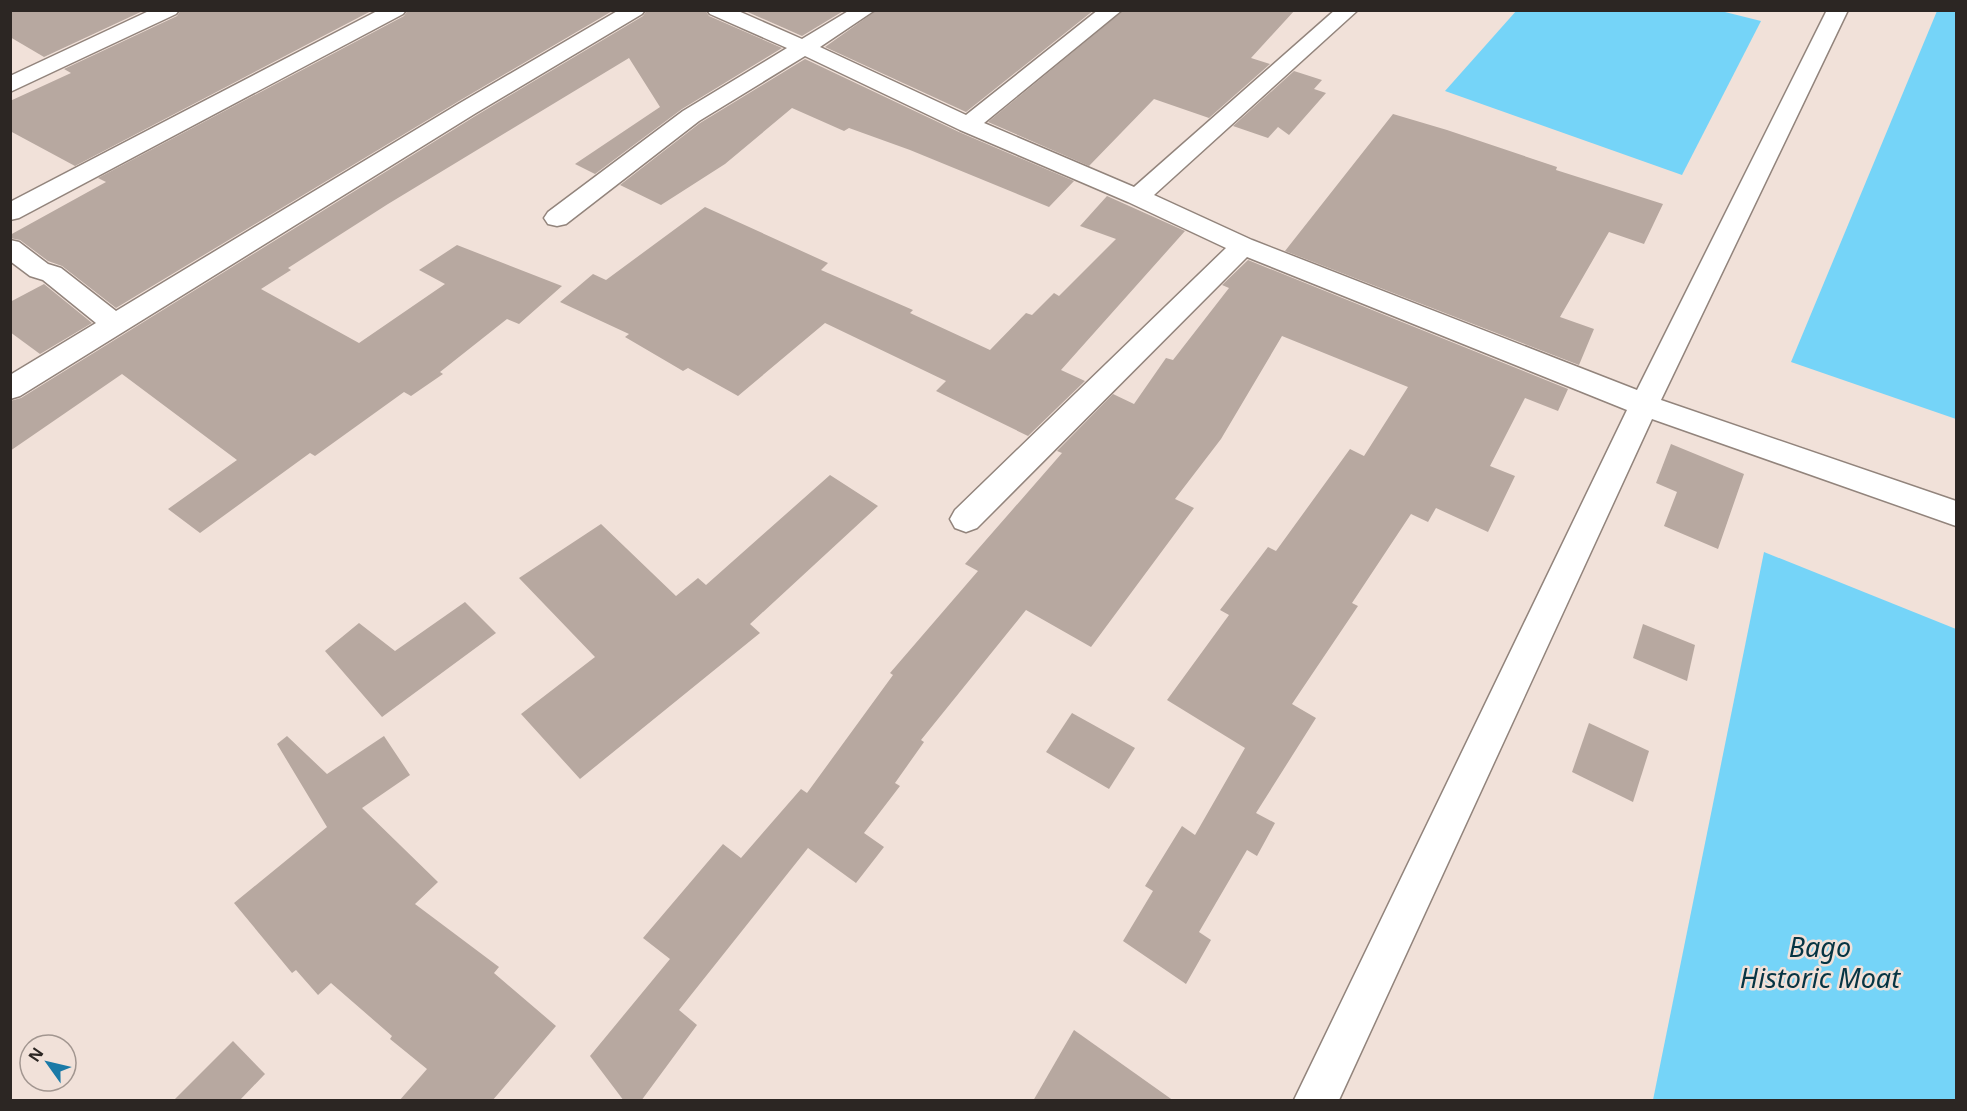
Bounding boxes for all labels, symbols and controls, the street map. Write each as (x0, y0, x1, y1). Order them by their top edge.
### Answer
water label: Bago Historic Moat (1740, 928, 1901, 996)
north arrow (18, 1033, 78, 1093)
text: N (23, 1043, 48, 1066)

